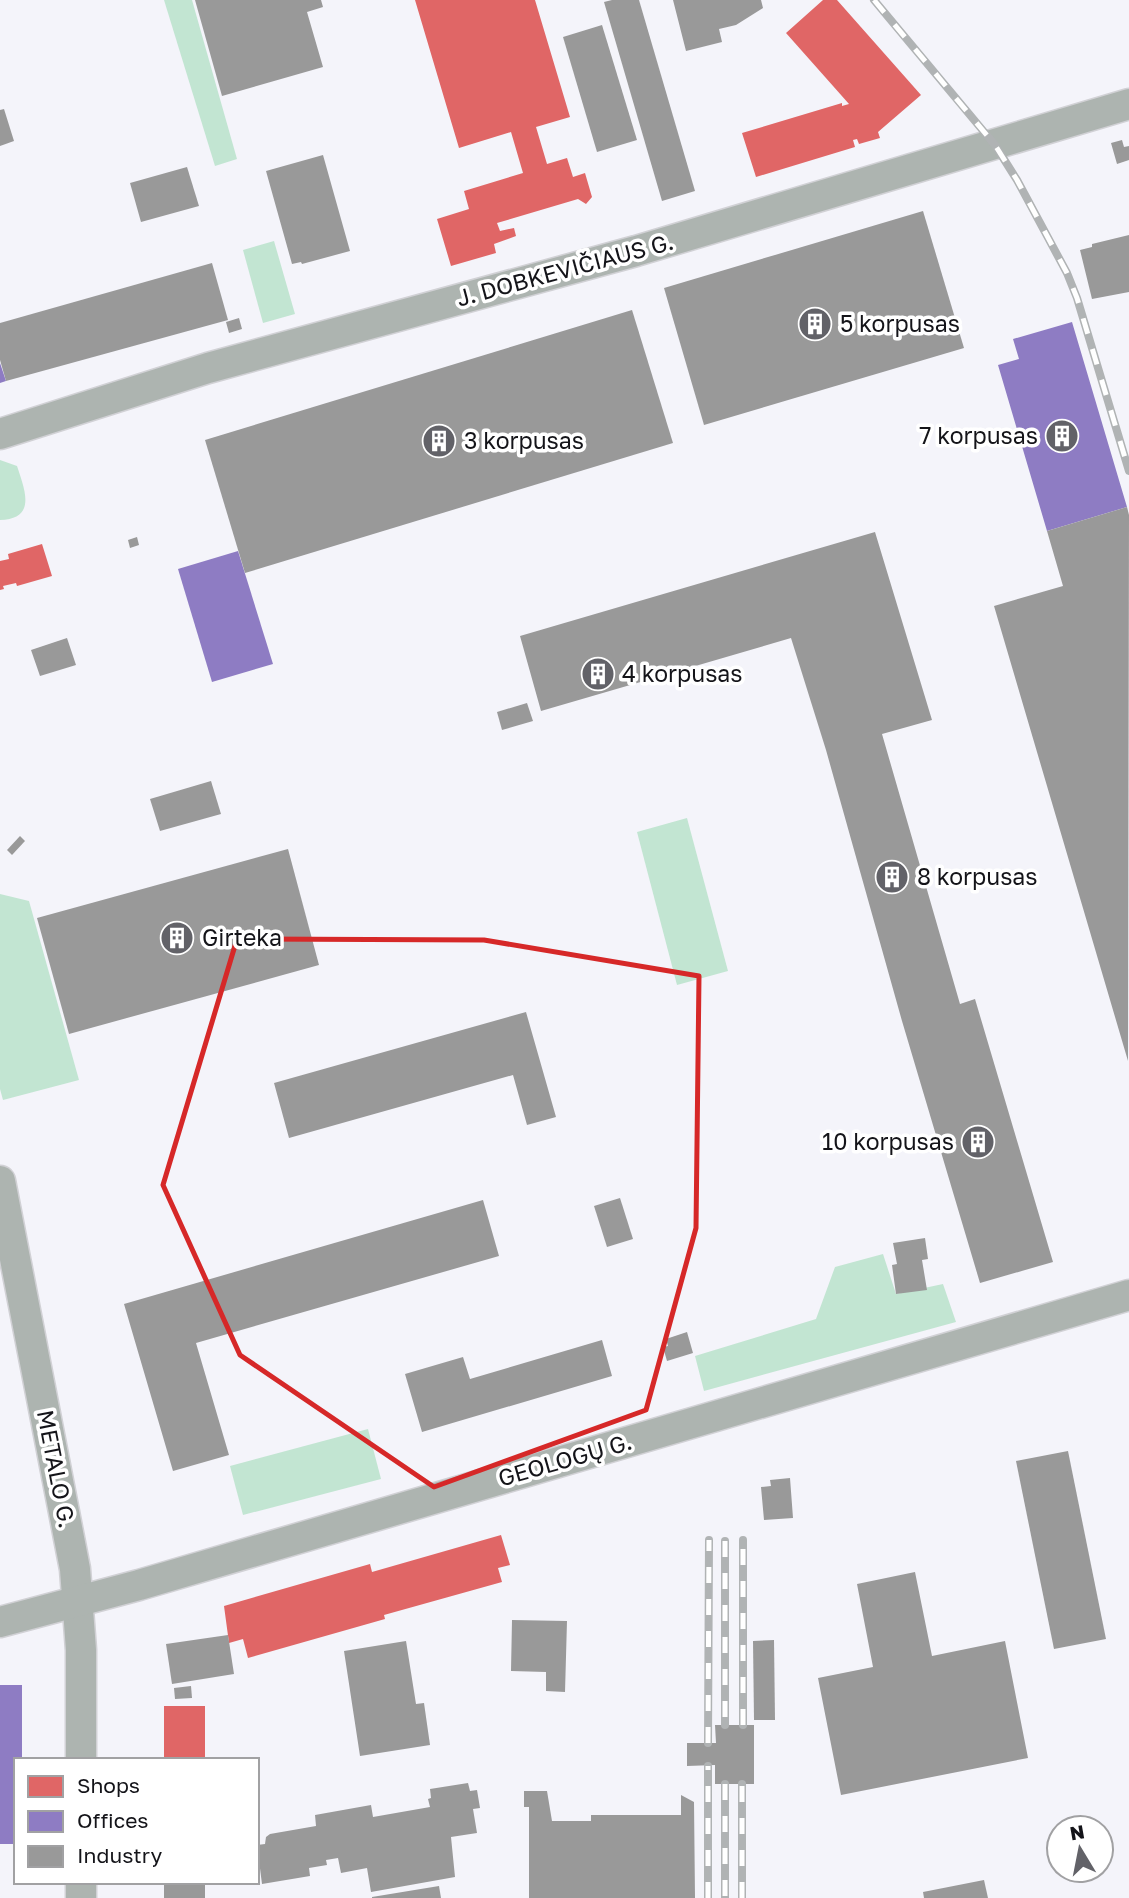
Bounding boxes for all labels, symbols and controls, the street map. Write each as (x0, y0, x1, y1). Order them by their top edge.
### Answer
street label: J. DOBKEVIČIAUS G. (453, 227, 676, 311)
building icon: 5 korpusas (796, 305, 834, 343)
place label: 5 korpusas (840, 309, 960, 337)
building icon: 7 korpusas (1043, 417, 1081, 455)
place label: 7 korpusas (919, 421, 1038, 449)
building icon: 3 korpusas (420, 422, 458, 460)
place label: 3 korpusas (464, 426, 584, 454)
building icon: 4 korpusas (579, 655, 617, 693)
place label: 4 korpusas (622, 659, 743, 687)
building icon: 8 korpusas (873, 858, 911, 896)
place label: 8 korpusas (917, 862, 1038, 890)
building icon: Girteka (158, 919, 196, 957)
place label: Girteka (202, 923, 282, 951)
building icon: 10 korpusas (959, 1123, 997, 1161)
place label: 10 korpusas (822, 1127, 954, 1155)
street label: METALO G. (32, 1407, 82, 1530)
street label: GEOLOGŲ G. (495, 1427, 635, 1491)
legend (14, 1758, 259, 1884)
text: Shops (77, 1772, 140, 1798)
text: Offices (77, 1807, 148, 1833)
north arrow (1045, 1814, 1115, 1884)
text: N (1068, 1819, 1086, 1844)
text: Industry (77, 1842, 162, 1868)

